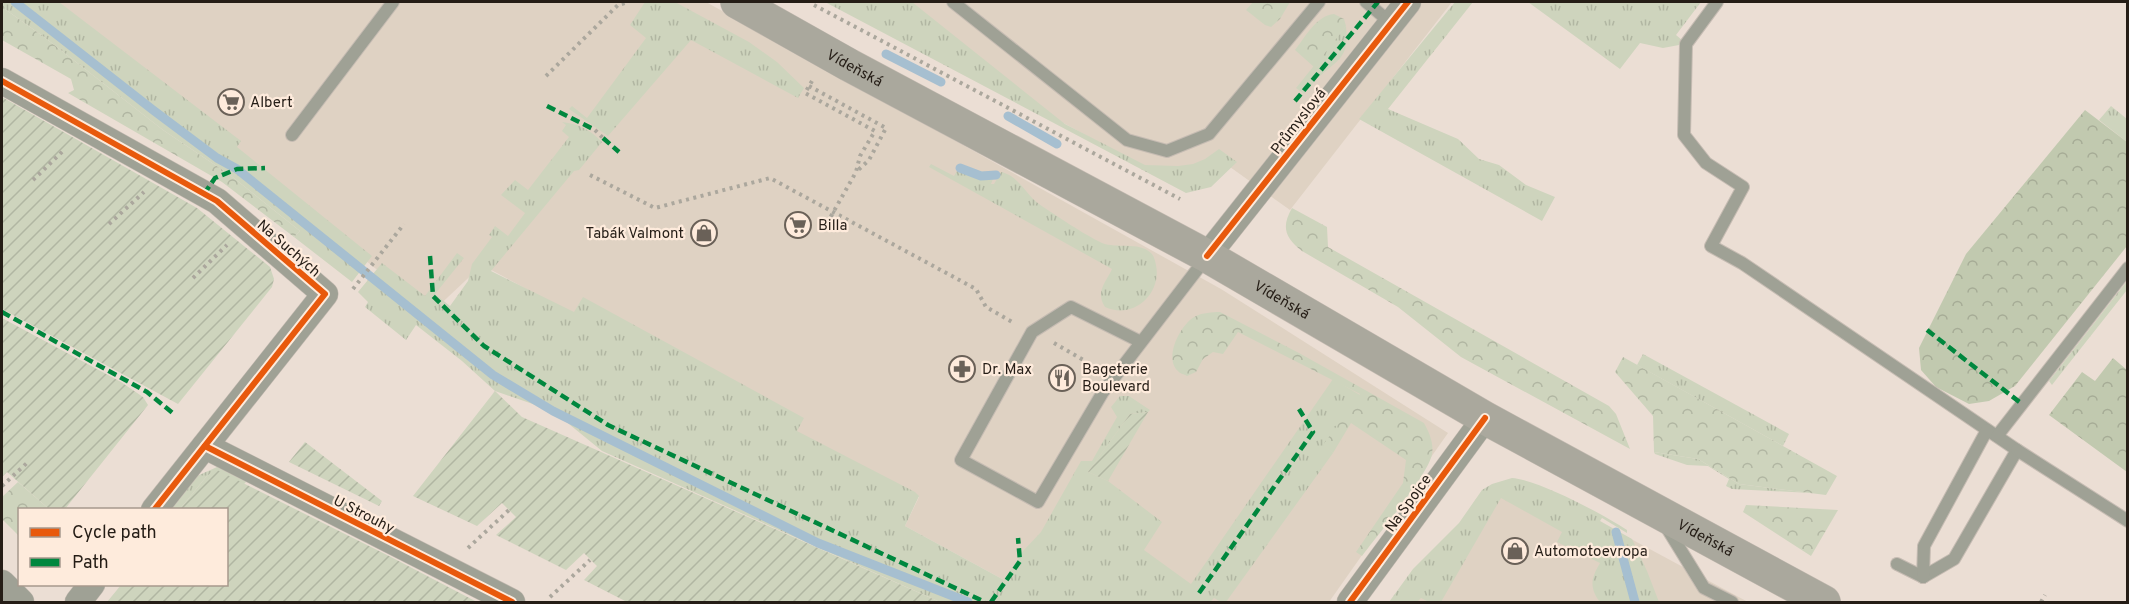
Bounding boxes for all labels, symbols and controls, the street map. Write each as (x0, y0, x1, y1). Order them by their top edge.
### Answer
street label: Vídeňská (822, 46, 886, 92)
street label: Průmyslová (1267, 85, 1331, 159)
supermarket icon: Albert (216, 87, 246, 117)
place label: Albert (250, 94, 293, 113)
supermarket icon: Billa (783, 210, 813, 240)
street label: Na Suchých (252, 216, 324, 282)
place label: Billa (818, 217, 847, 236)
shop icon: Tabák Valmont (689, 218, 719, 248)
place label: Tabák Valmont (585, 225, 684, 244)
street label: Vídeňská (1250, 277, 1313, 325)
pharmacy icon: Dr. Max (947, 354, 977, 384)
place label: Dr. Max (982, 361, 1032, 380)
place label: Bageterie Boulevard (1082, 361, 1150, 397)
restaurant icon: Bageterie Boulevard (1047, 363, 1077, 393)
street label: Na Spojce (1382, 471, 1437, 537)
street label: U Strouhy (329, 492, 397, 539)
legend (18, 508, 228, 586)
street label: Vídeňská (1673, 516, 1737, 562)
text: Cycle path (72, 522, 157, 545)
shop icon: Automotoevropa (1500, 536, 1530, 566)
place label: Automotoevropa (1534, 543, 1648, 562)
text: Path (72, 552, 109, 575)

